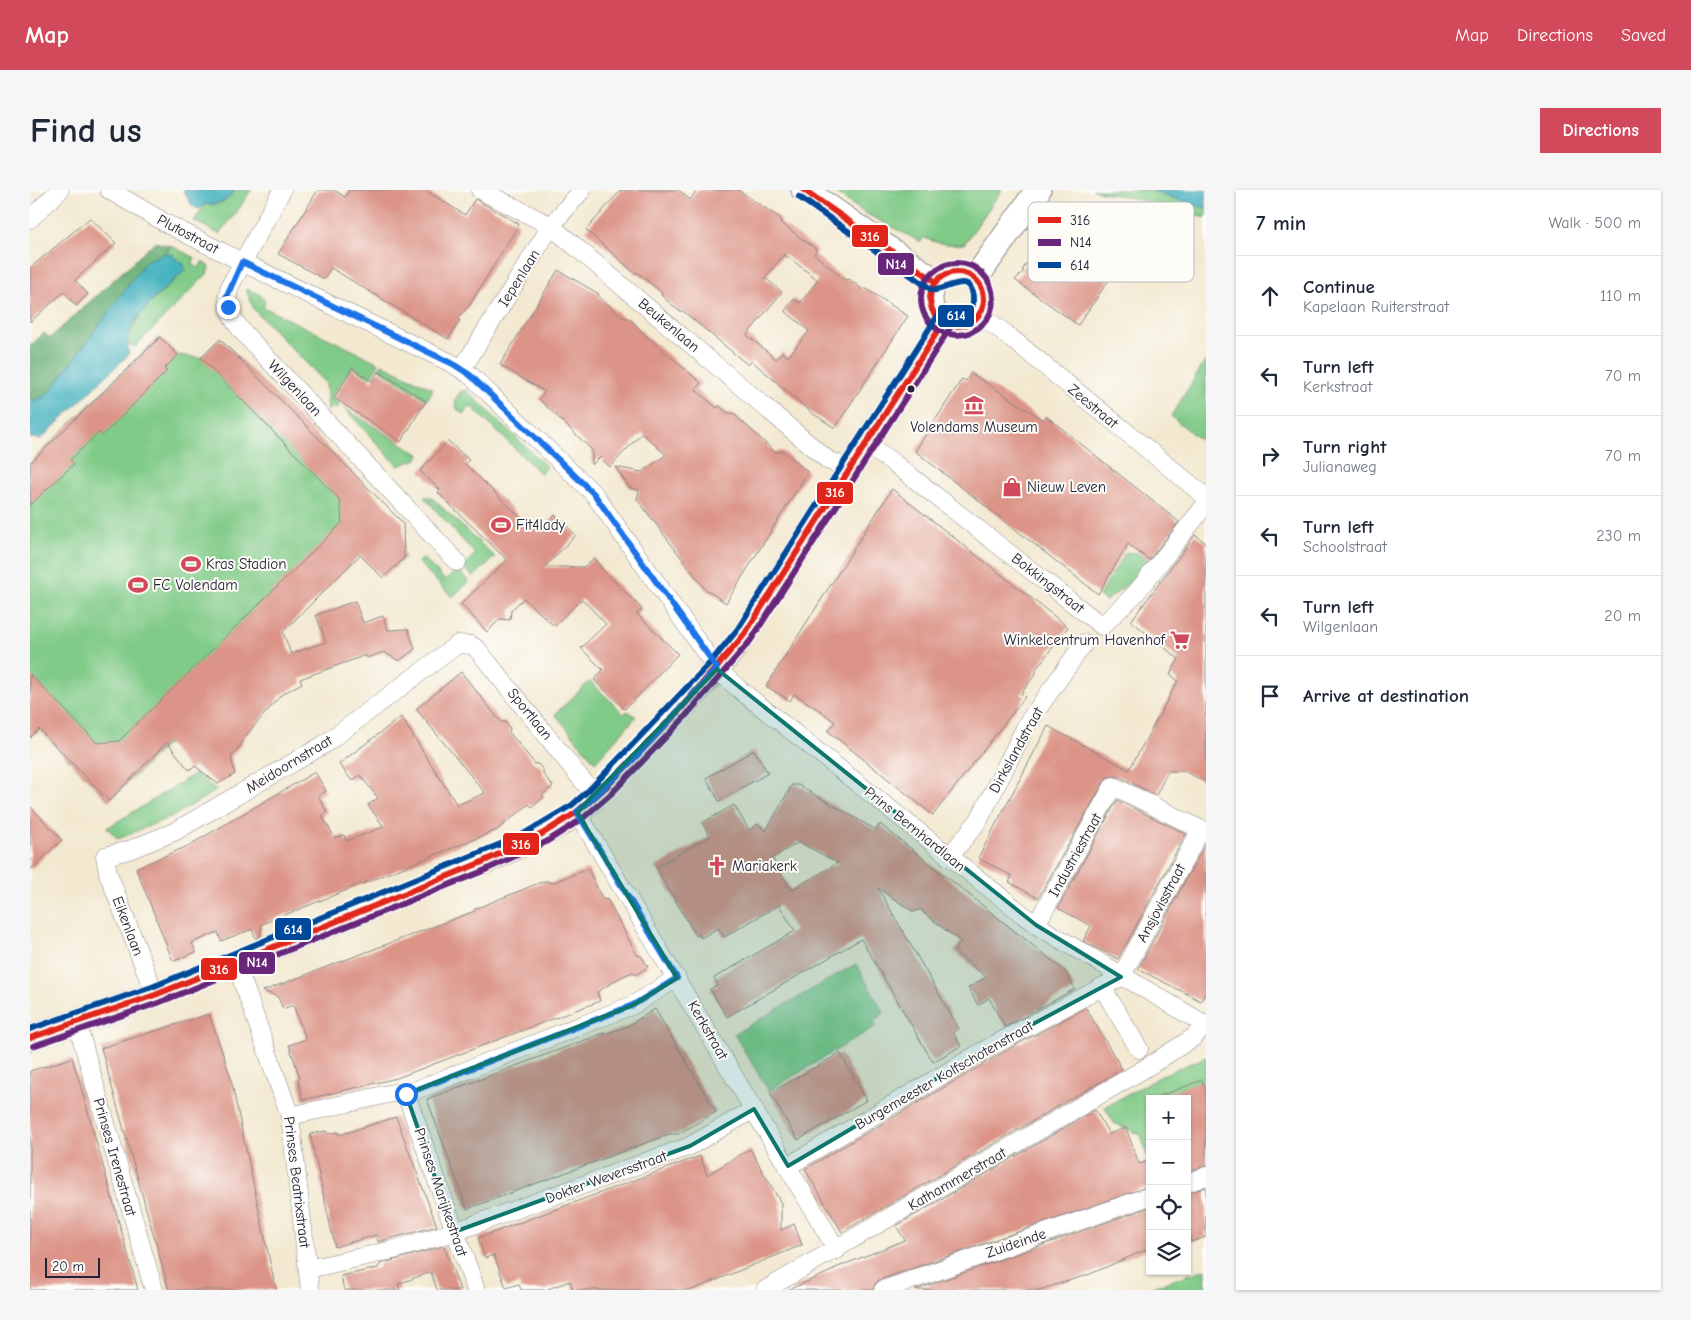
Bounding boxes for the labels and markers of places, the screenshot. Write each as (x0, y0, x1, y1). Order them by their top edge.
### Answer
unlabelled marker (906, 384, 916, 394)
museum icon: Volendams Museum (963, 394, 985, 416)
place label: Volendams Museum (910, 418, 1038, 436)
shop icon: Nieuw Leven (1001, 476, 1023, 498)
place label: Nieuw Leven (1027, 478, 1106, 496)
sports icon: Fit4lady (490, 514, 512, 536)
place label: Fit4lady (516, 516, 566, 534)
sports icon: Kras Stadion (180, 553, 202, 575)
place label: Kras Stadion (206, 555, 287, 573)
sports icon: FC Volendam (127, 574, 149, 596)
place label: FC Volendam (153, 576, 238, 594)
supermarket icon: Winkelcentrum Havenhof (1169, 629, 1191, 651)
place label: Winkelcentrum Havenhof (1004, 631, 1166, 649)
church icon: Mariakerk (706, 855, 728, 877)
place label: Mariakerk (732, 857, 798, 875)

